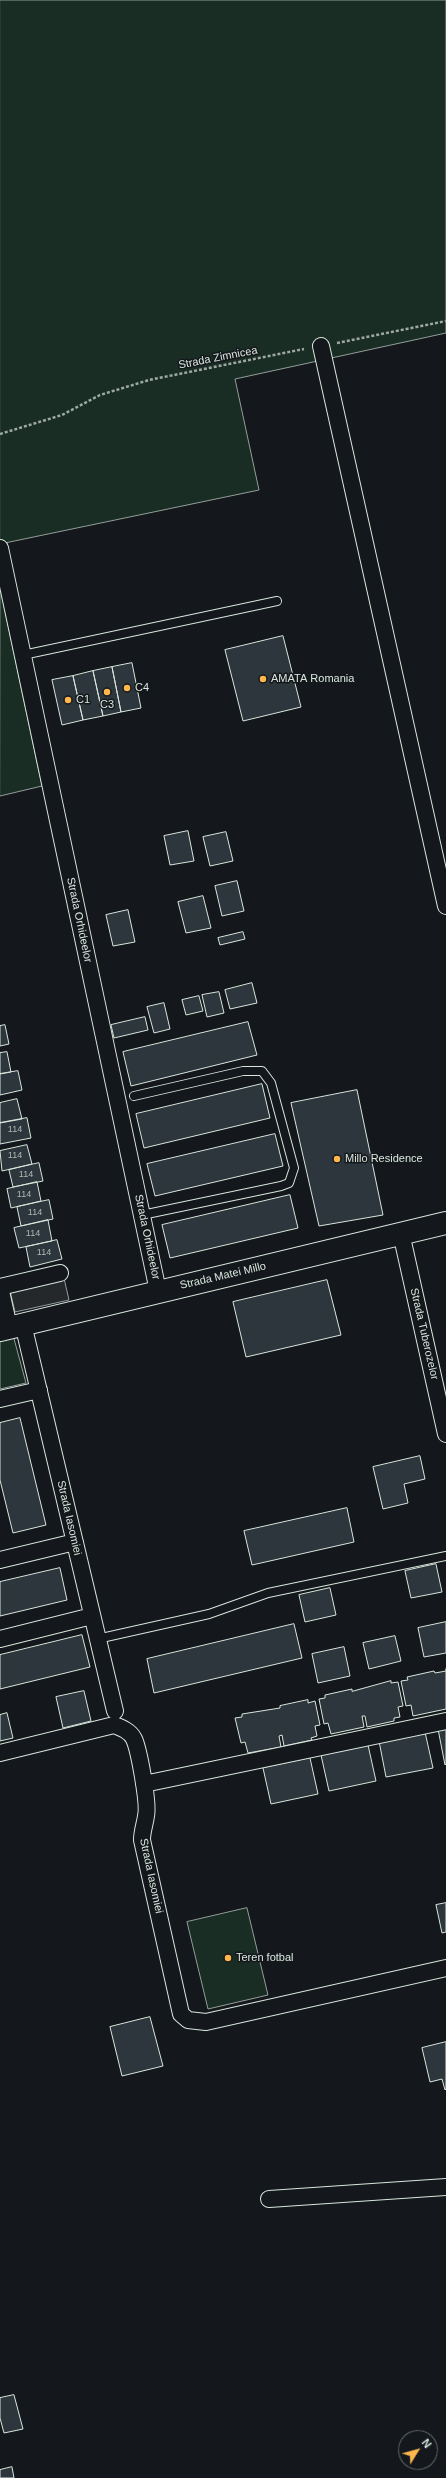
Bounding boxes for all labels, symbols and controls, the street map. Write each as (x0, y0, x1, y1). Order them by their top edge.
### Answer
street label: Strada Zimnicea (177, 344, 259, 372)
place label: AMATA Romania (271, 672, 354, 686)
marker: AMATA Romania (258, 674, 268, 684)
place label: C4 (135, 681, 149, 695)
marker: C4 (122, 683, 132, 693)
marker: C3 (102, 687, 112, 697)
place label: C1 (76, 693, 90, 707)
marker: C1 (63, 695, 73, 705)
place label: C3 (100, 698, 114, 712)
street label: Strada Orhideelor (64, 876, 94, 964)
house number: 114 (8, 1125, 22, 1135)
house number: 114 (8, 1151, 22, 1161)
place label: Millo Residence (345, 1152, 423, 1166)
marker: Millo Residence (332, 1154, 342, 1164)
house number: 114 (19, 1170, 33, 1180)
house number: 114 (17, 1190, 31, 1200)
street label: Strada Orhideelor (132, 1193, 162, 1281)
house number: 114 (28, 1208, 42, 1218)
house number: 114 (26, 1229, 40, 1239)
house number: 114 (37, 1248, 51, 1258)
street label: Strada Matei Millo (179, 1260, 267, 1292)
street label: Strada Tuberozelor (407, 1287, 441, 1381)
street label: Strada Iasomiei (54, 1479, 84, 1557)
street label: Strada Iasomiei (137, 1837, 165, 1915)
place label: Teren fotbal (236, 1951, 293, 1965)
marker: Teren fotbal (223, 1953, 233, 1963)
north arrow (398, 2430, 438, 2470)
text: N (420, 2437, 434, 2450)

